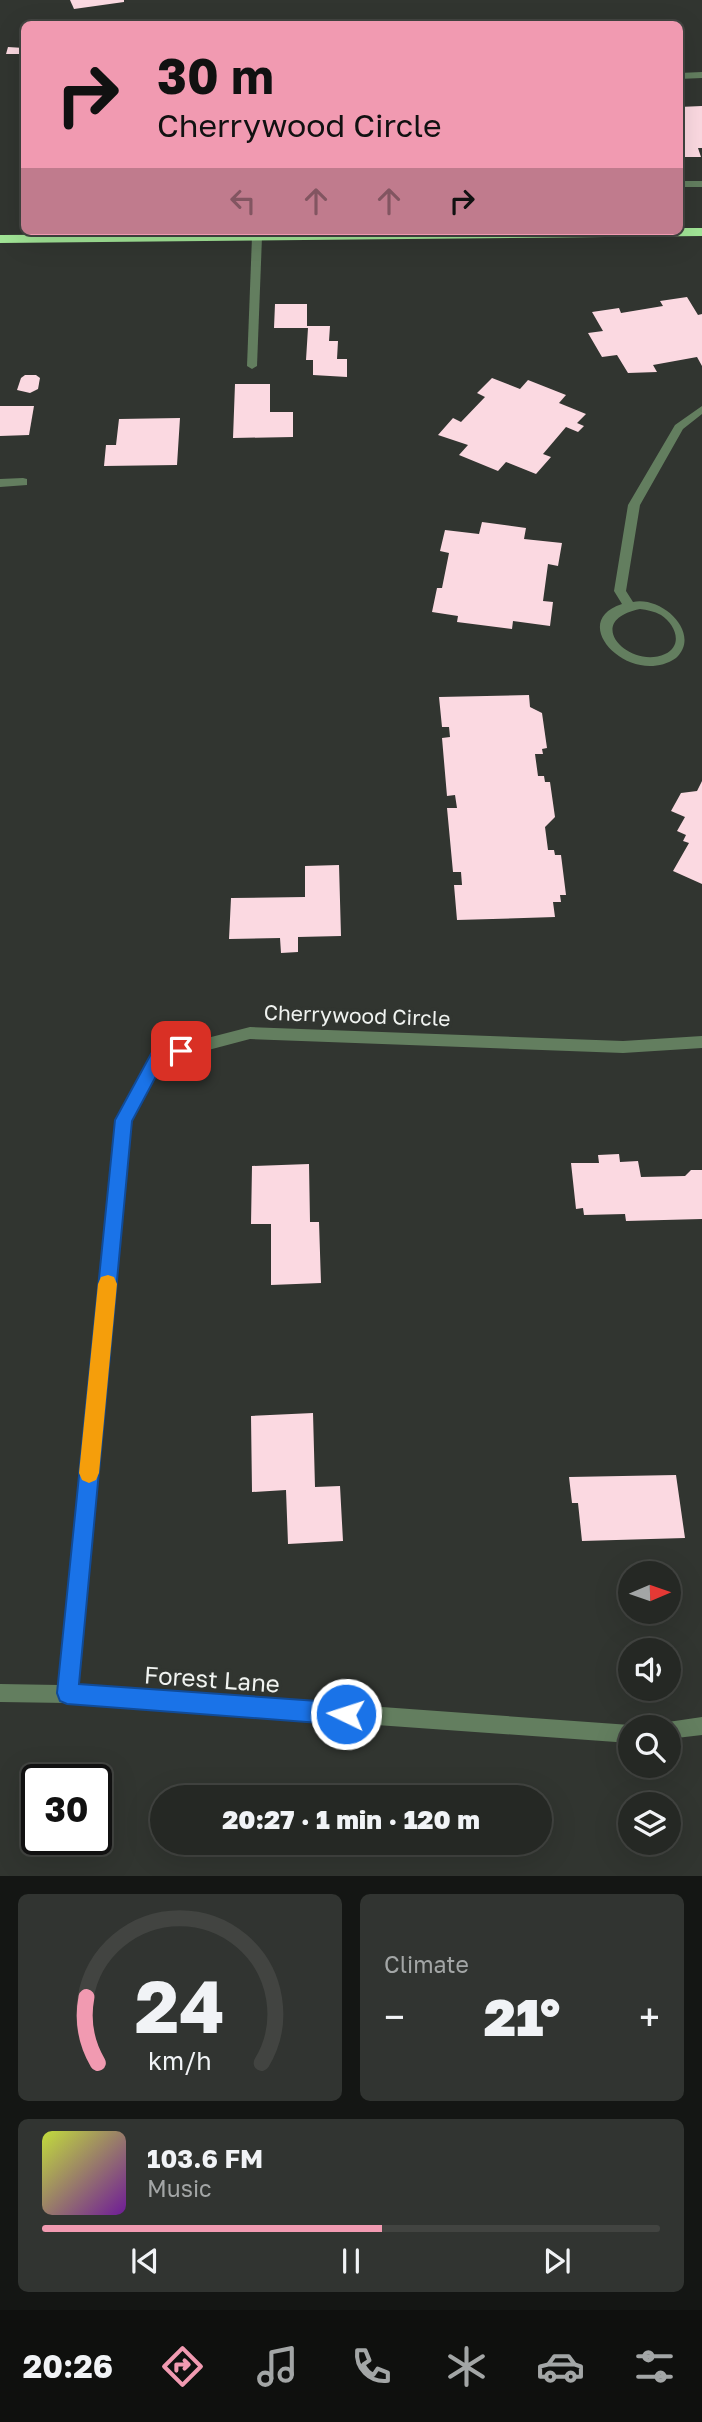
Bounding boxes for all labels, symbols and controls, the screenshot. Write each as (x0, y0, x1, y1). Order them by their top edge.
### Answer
text: 30 m (157, 46, 274, 105)
icon: right (42, 49, 133, 140)
text: Cherrywood Circle (157, 106, 442, 144)
icon: left (224, 182, 262, 220)
icon: ahead (297, 182, 335, 220)
icon: ahead (370, 182, 408, 220)
icon: right (443, 182, 481, 220)
street label: Cherrywood Circle (263, 999, 451, 1031)
pin (151, 1021, 211, 1081)
icon: arrive (162, 1032, 200, 1070)
north arrow (618, 1561, 681, 1624)
map controls (618, 1561, 681, 1855)
button: sound (618, 1638, 681, 1701)
street label: Forest Lane (143, 1659, 281, 1698)
position arrow (309, 1677, 383, 1751)
button: search (618, 1715, 681, 1778)
speed limit sign: 30 (21, 1764, 112, 1855)
button: layers (618, 1792, 681, 1855)
text: 20:27 · 1 min · 120 m (222, 1804, 480, 1835)
text: Climate (384, 1950, 469, 1978)
text: 24 (135, 1963, 225, 2050)
text: 21° (484, 1985, 560, 2047)
text: − (384, 1994, 405, 2039)
text: + (639, 1994, 660, 2039)
text: km/h (148, 2045, 212, 2076)
text: 103.6 FM (147, 2143, 263, 2174)
text: Music (147, 2174, 212, 2202)
icon: previous (126, 2242, 164, 2280)
icon: pause (332, 2242, 370, 2280)
icon: next (538, 2242, 576, 2280)
icon: directions (158, 2342, 207, 2391)
icon: music (253, 2342, 302, 2391)
icon: phone (347, 2342, 396, 2391)
icon: climate (442, 2342, 491, 2391)
icon: car (536, 2342, 585, 2391)
icon: filters (630, 2342, 679, 2391)
text: 20:26 (23, 2347, 113, 2385)

